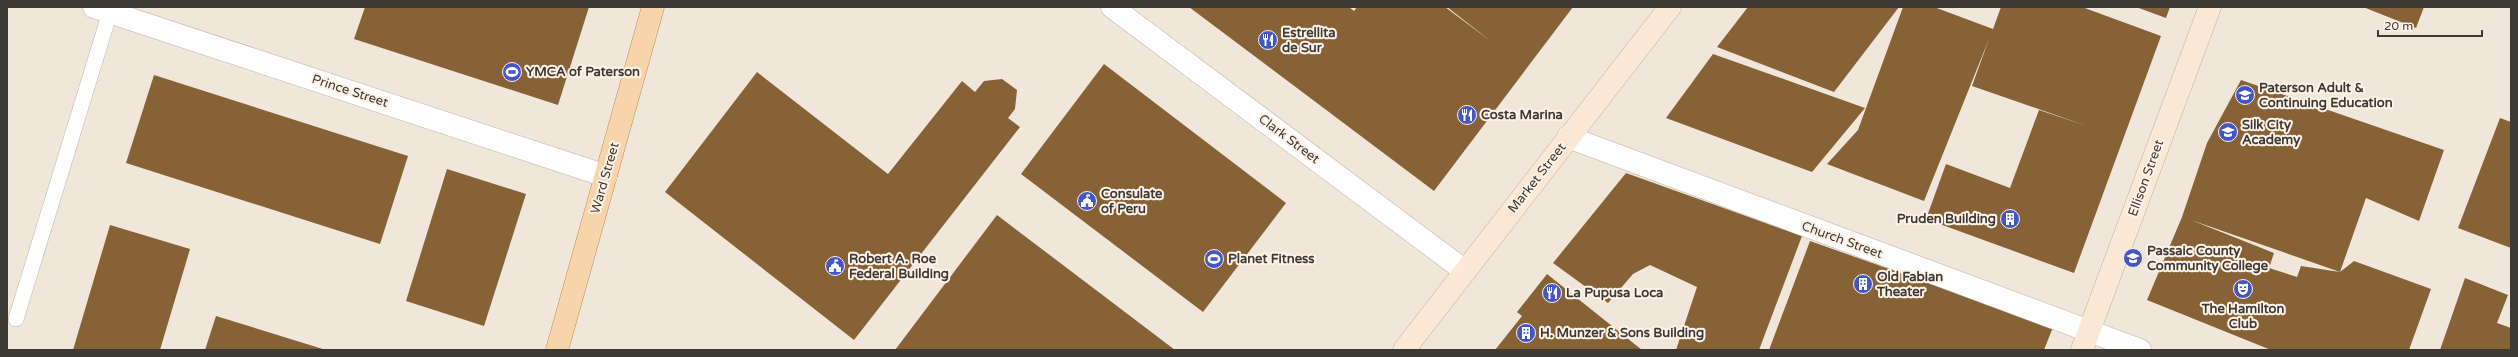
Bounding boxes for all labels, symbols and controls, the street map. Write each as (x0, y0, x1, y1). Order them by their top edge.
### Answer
scale bar (2378, 12, 2482, 38)
text: 20 m (2384, 19, 2413, 33)
place label: Estrellita de Sur (1282, 25, 1336, 56)
restaurant icon: Estrellita de Sur (1257, 29, 1279, 51)
sports icon: YMCA of Paterson (501, 61, 523, 83)
place label: YMCA of Paterson (526, 64, 640, 80)
street label: Prince Street (310, 71, 390, 111)
place label: Paterson Adult & Continuing Education (2259, 80, 2393, 111)
school or university icon: Paterson Adult & Continuing Education (2234, 84, 2256, 106)
restaurant icon: Costa Marina (1456, 104, 1478, 126)
place label: Costa Marina (1481, 107, 1563, 123)
street label: Clark Street (1255, 111, 1323, 167)
place label: Silk City Academy (2242, 117, 2300, 148)
school or university icon: Silk City Academy (2217, 121, 2239, 143)
street label: Ellison Street (2125, 137, 2167, 219)
street label: Ward Street (587, 140, 623, 216)
street label: Market Street (1505, 140, 1569, 216)
place label: Consulate of Peru (1101, 186, 1163, 217)
public building icon: Consulate of Peru (1076, 190, 1098, 212)
building icon: Pruden Building (1999, 208, 2021, 230)
place label: Pruden Building (1897, 211, 1996, 227)
street label: Church Street (1799, 218, 1885, 262)
place label: Passaic County Community College (2147, 243, 2269, 274)
school or university icon: Passaic County Community College (2122, 247, 2144, 269)
sports icon: Planet Fitness (1203, 248, 1225, 270)
place label: Robert A. Roe Federal Building (849, 251, 949, 282)
place label: Planet Fitness (1228, 251, 1315, 267)
public building icon: Robert A. Roe Federal Building (824, 255, 846, 277)
place label: Old Fabian Theater (1876, 269, 1943, 300)
building icon: Old Fabian Theater (1852, 273, 1874, 295)
theatre icon: The Hamilton Club (2232, 278, 2254, 300)
restaurant icon: La Pupusa Loca (1541, 282, 1563, 304)
place label: La Pupusa Loca (1566, 285, 1663, 301)
place label: The Hamilton Club (2201, 301, 2284, 332)
building icon: H. Munzer & Sons Building (1515, 322, 1537, 344)
place label: H. Munzer & Sons Building (1540, 325, 1704, 341)

